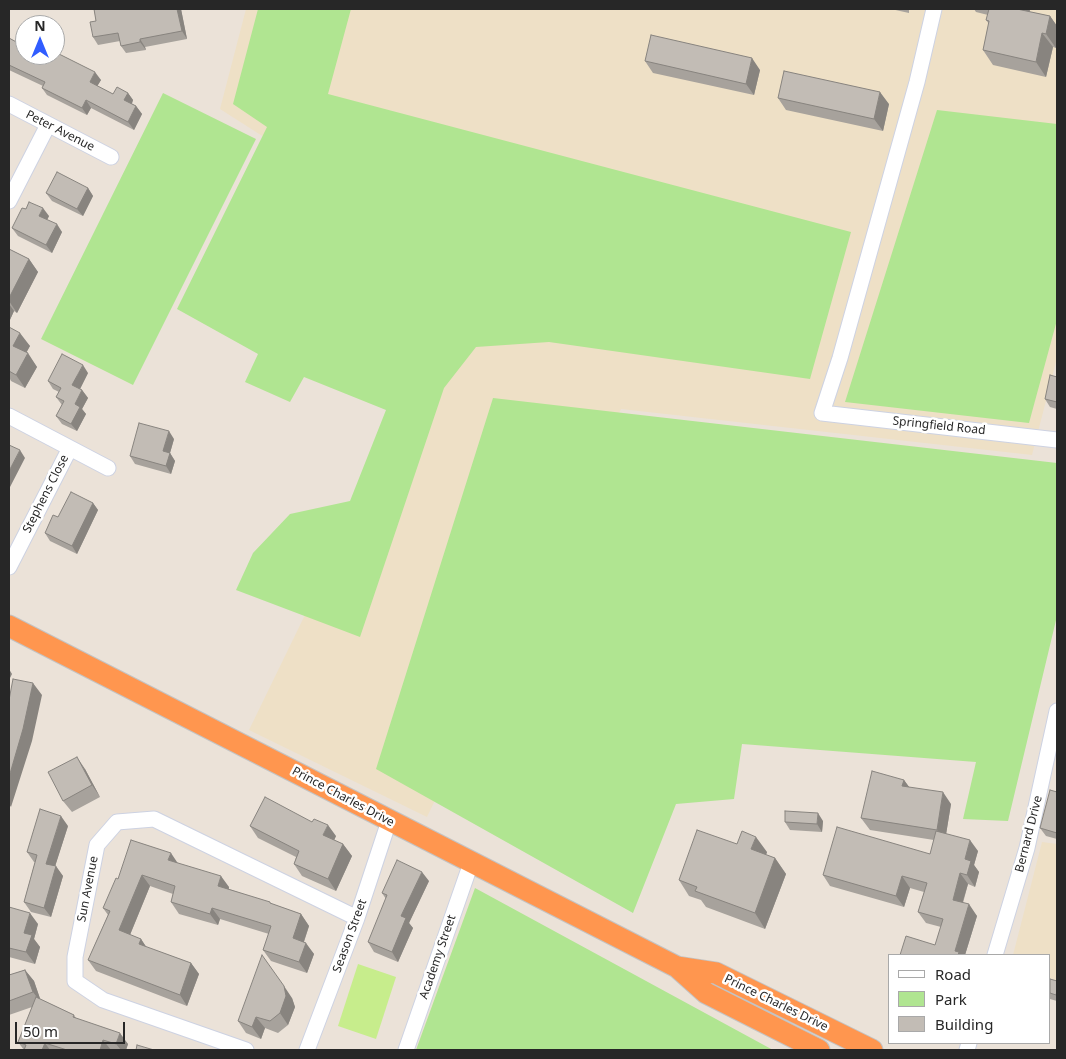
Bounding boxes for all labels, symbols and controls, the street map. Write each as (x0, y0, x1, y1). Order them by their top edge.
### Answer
north arrow (15, 15, 65, 65)
text: N (34, 16, 46, 35)
street label: Peter Avenue (23, 107, 97, 155)
street label: Springfield Road (892, 414, 986, 438)
street label: Stephens Close (20, 452, 72, 536)
street label: Prince Charles Drive (290, 764, 396, 830)
street label: Bernard Drive (1013, 794, 1045, 874)
street label: Sun Avenue (75, 855, 101, 923)
street label: Season Street (330, 897, 370, 975)
street label: Academy Street (417, 913, 459, 1001)
legend (888, 954, 1051, 1044)
text: Road (935, 964, 971, 984)
street label: Prince Charles Drive (722, 972, 830, 1034)
text: Park (935, 989, 967, 1009)
scale bar (18, 1012, 128, 1044)
text: Building (935, 1014, 993, 1034)
text: 50 m (23, 1021, 58, 1041)

